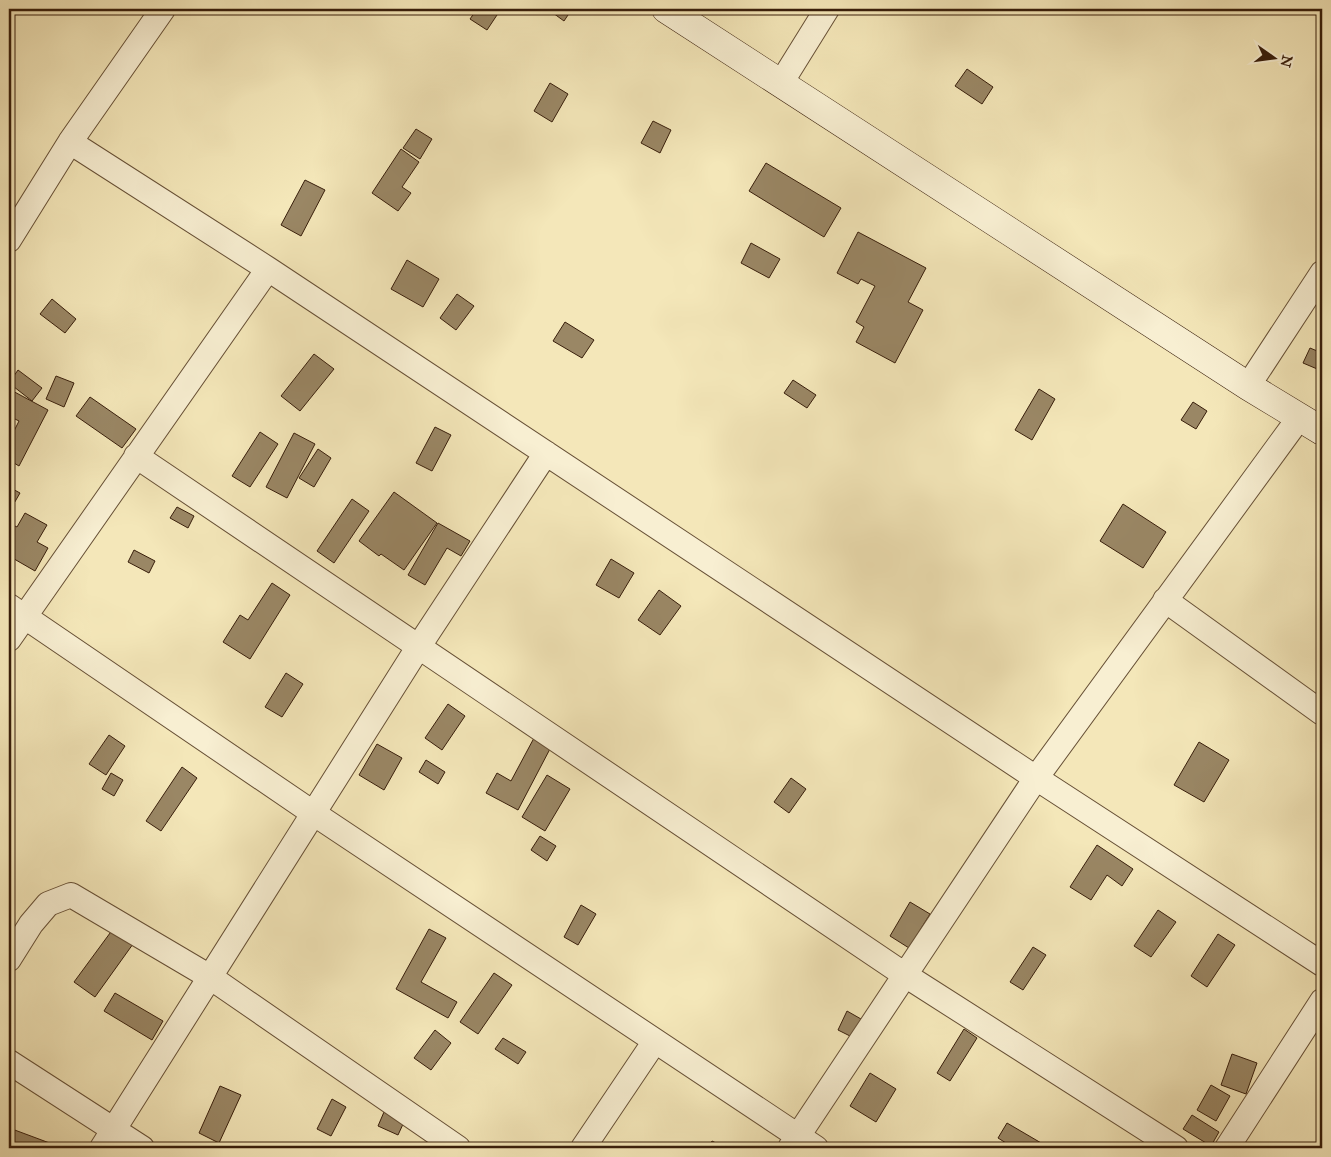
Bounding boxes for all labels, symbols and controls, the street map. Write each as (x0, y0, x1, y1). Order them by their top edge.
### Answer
north arrow (1248, 32, 1298, 82)
text: N (1276, 53, 1296, 69)

